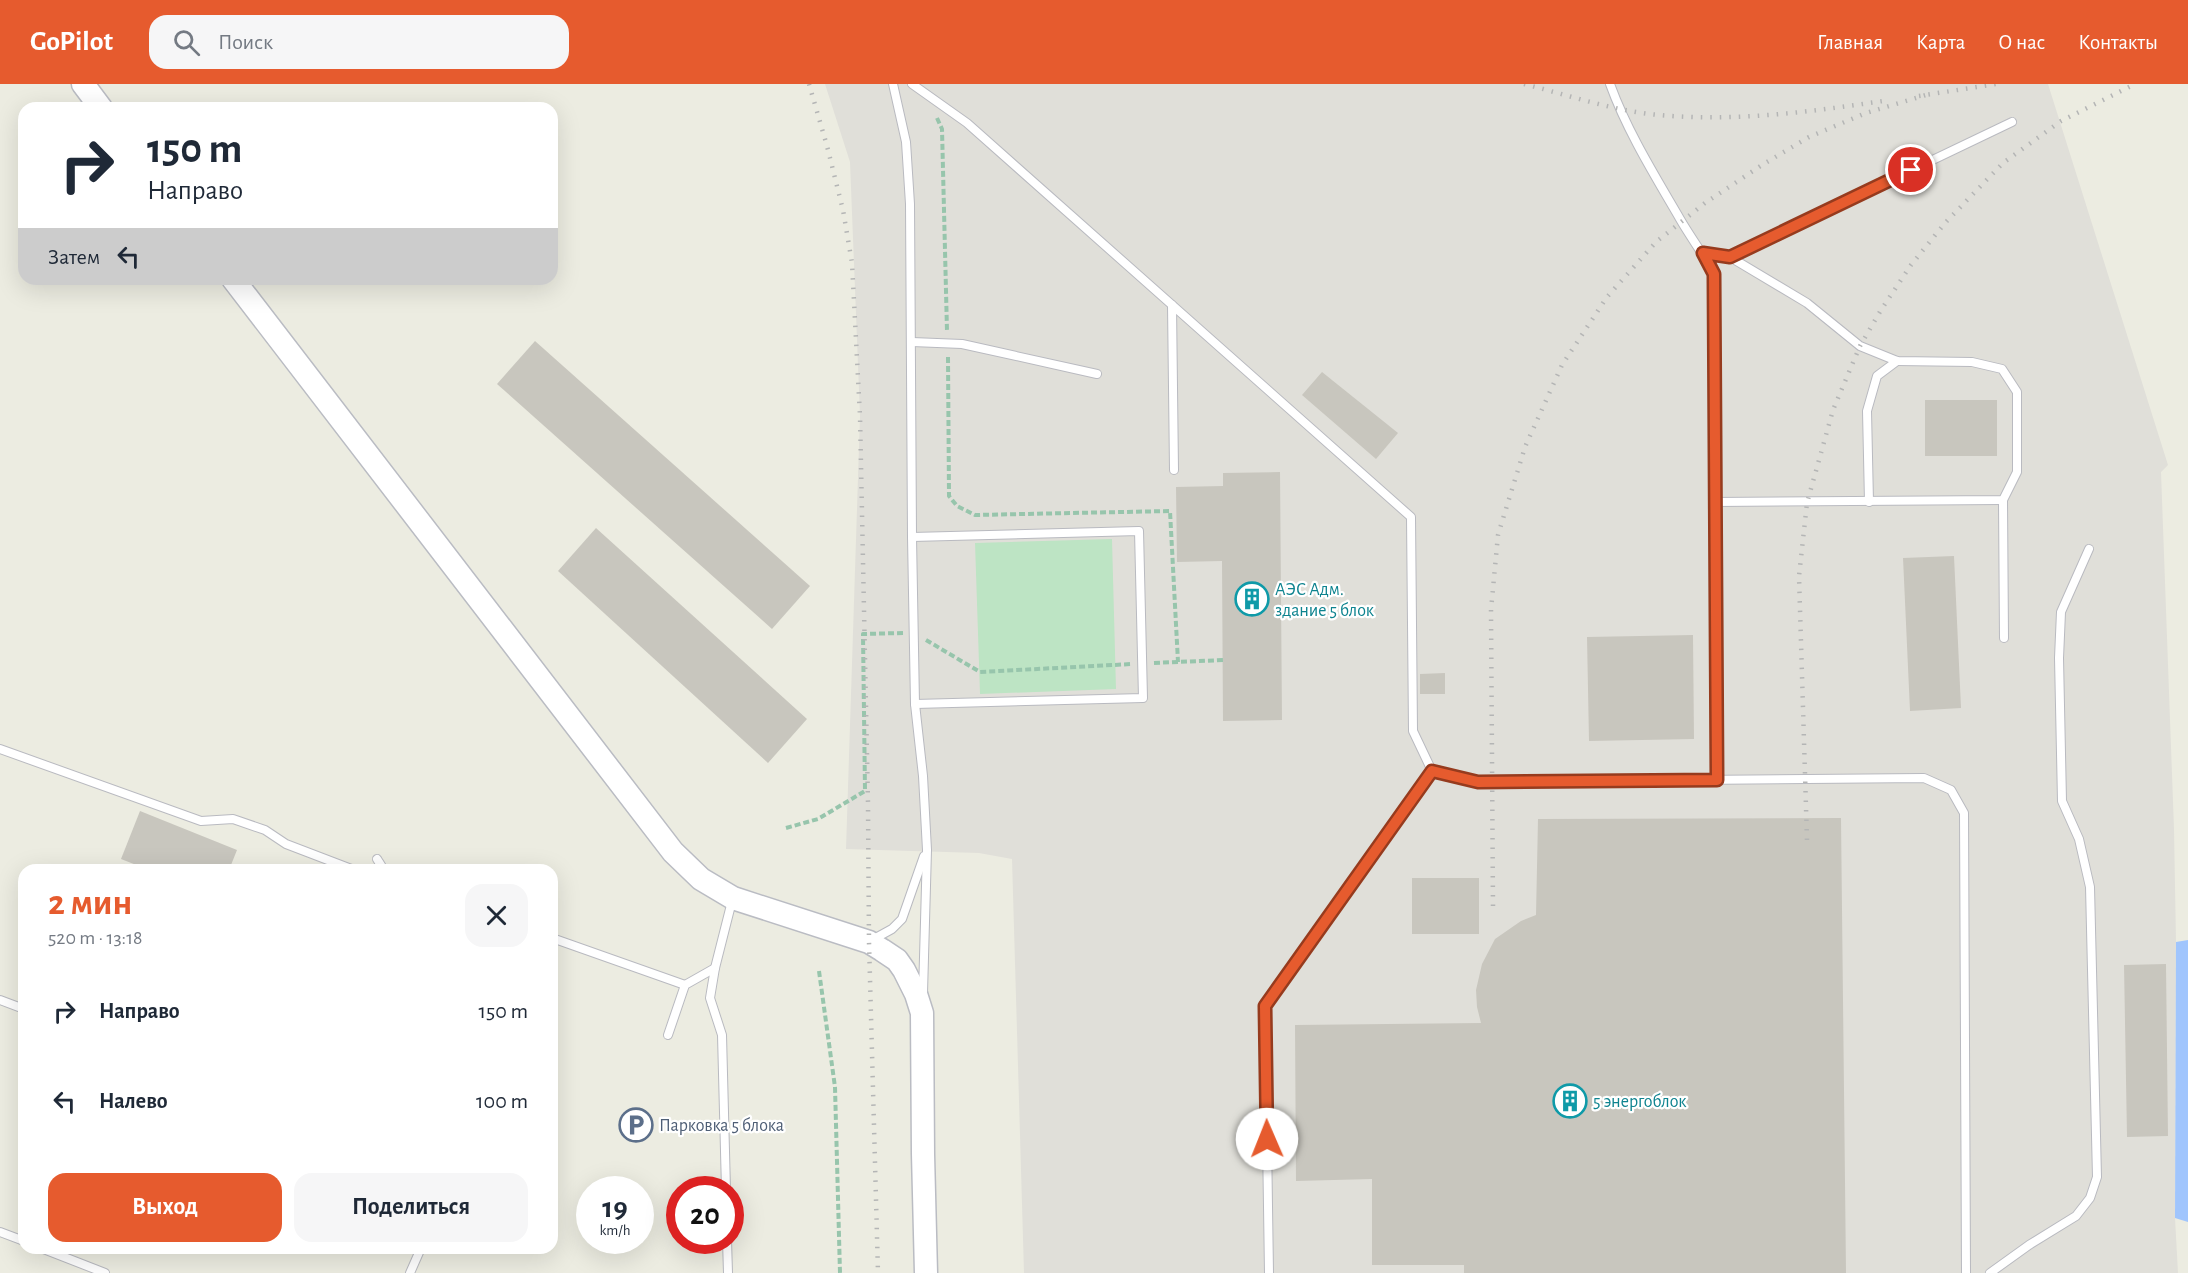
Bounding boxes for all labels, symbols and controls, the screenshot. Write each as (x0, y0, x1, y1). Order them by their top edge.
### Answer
search box (149, 15, 569, 69)
icon: search (170, 26, 203, 59)
text: GoPilot (30, 28, 113, 56)
text: Поиск (218, 31, 273, 53)
text: Главная (1817, 32, 1883, 53)
text: Карта (1916, 32, 1965, 53)
text: О нас (1998, 32, 2045, 53)
text: Контакты (2078, 32, 2158, 53)
icon: right (48, 126, 126, 204)
text: 150 m (147, 128, 242, 170)
pin (1885, 144, 1936, 195)
icon: arrive (1894, 153, 1927, 186)
text: Направо (147, 177, 243, 204)
icon: left (112, 240, 145, 273)
text: Затем (48, 246, 100, 268)
building icon: АЭС Адм. здание 5 блок (1234, 581, 1270, 617)
place label: АЭС Адм. здание 5 блок (1275, 581, 1375, 620)
button: close (465, 884, 528, 947)
text: 2 мин (48, 885, 132, 921)
text: 520 m · 13:18 (48, 928, 143, 948)
icon: right (48, 995, 81, 1028)
text: Направо (99, 1000, 180, 1022)
text: 150 m (478, 1000, 528, 1022)
building icon: 5 энергоблок (1552, 1083, 1588, 1119)
icon: left (48, 1085, 81, 1118)
text: Налево (99, 1090, 168, 1112)
text: 100 m (476, 1090, 528, 1112)
place label: 5 энергоблок (1593, 1092, 1687, 1111)
parking icon: Парковка 5 блока (618, 1107, 654, 1143)
position arrow (1235, 1107, 1299, 1171)
place label: Парковка 5 блока (659, 1116, 784, 1135)
button: Выход (48, 1173, 282, 1242)
button: Поделиться (294, 1173, 528, 1242)
speed limit sign: 20 (666, 1176, 744, 1254)
text: 19 (602, 1193, 628, 1223)
text: km/h (600, 1223, 630, 1238)

